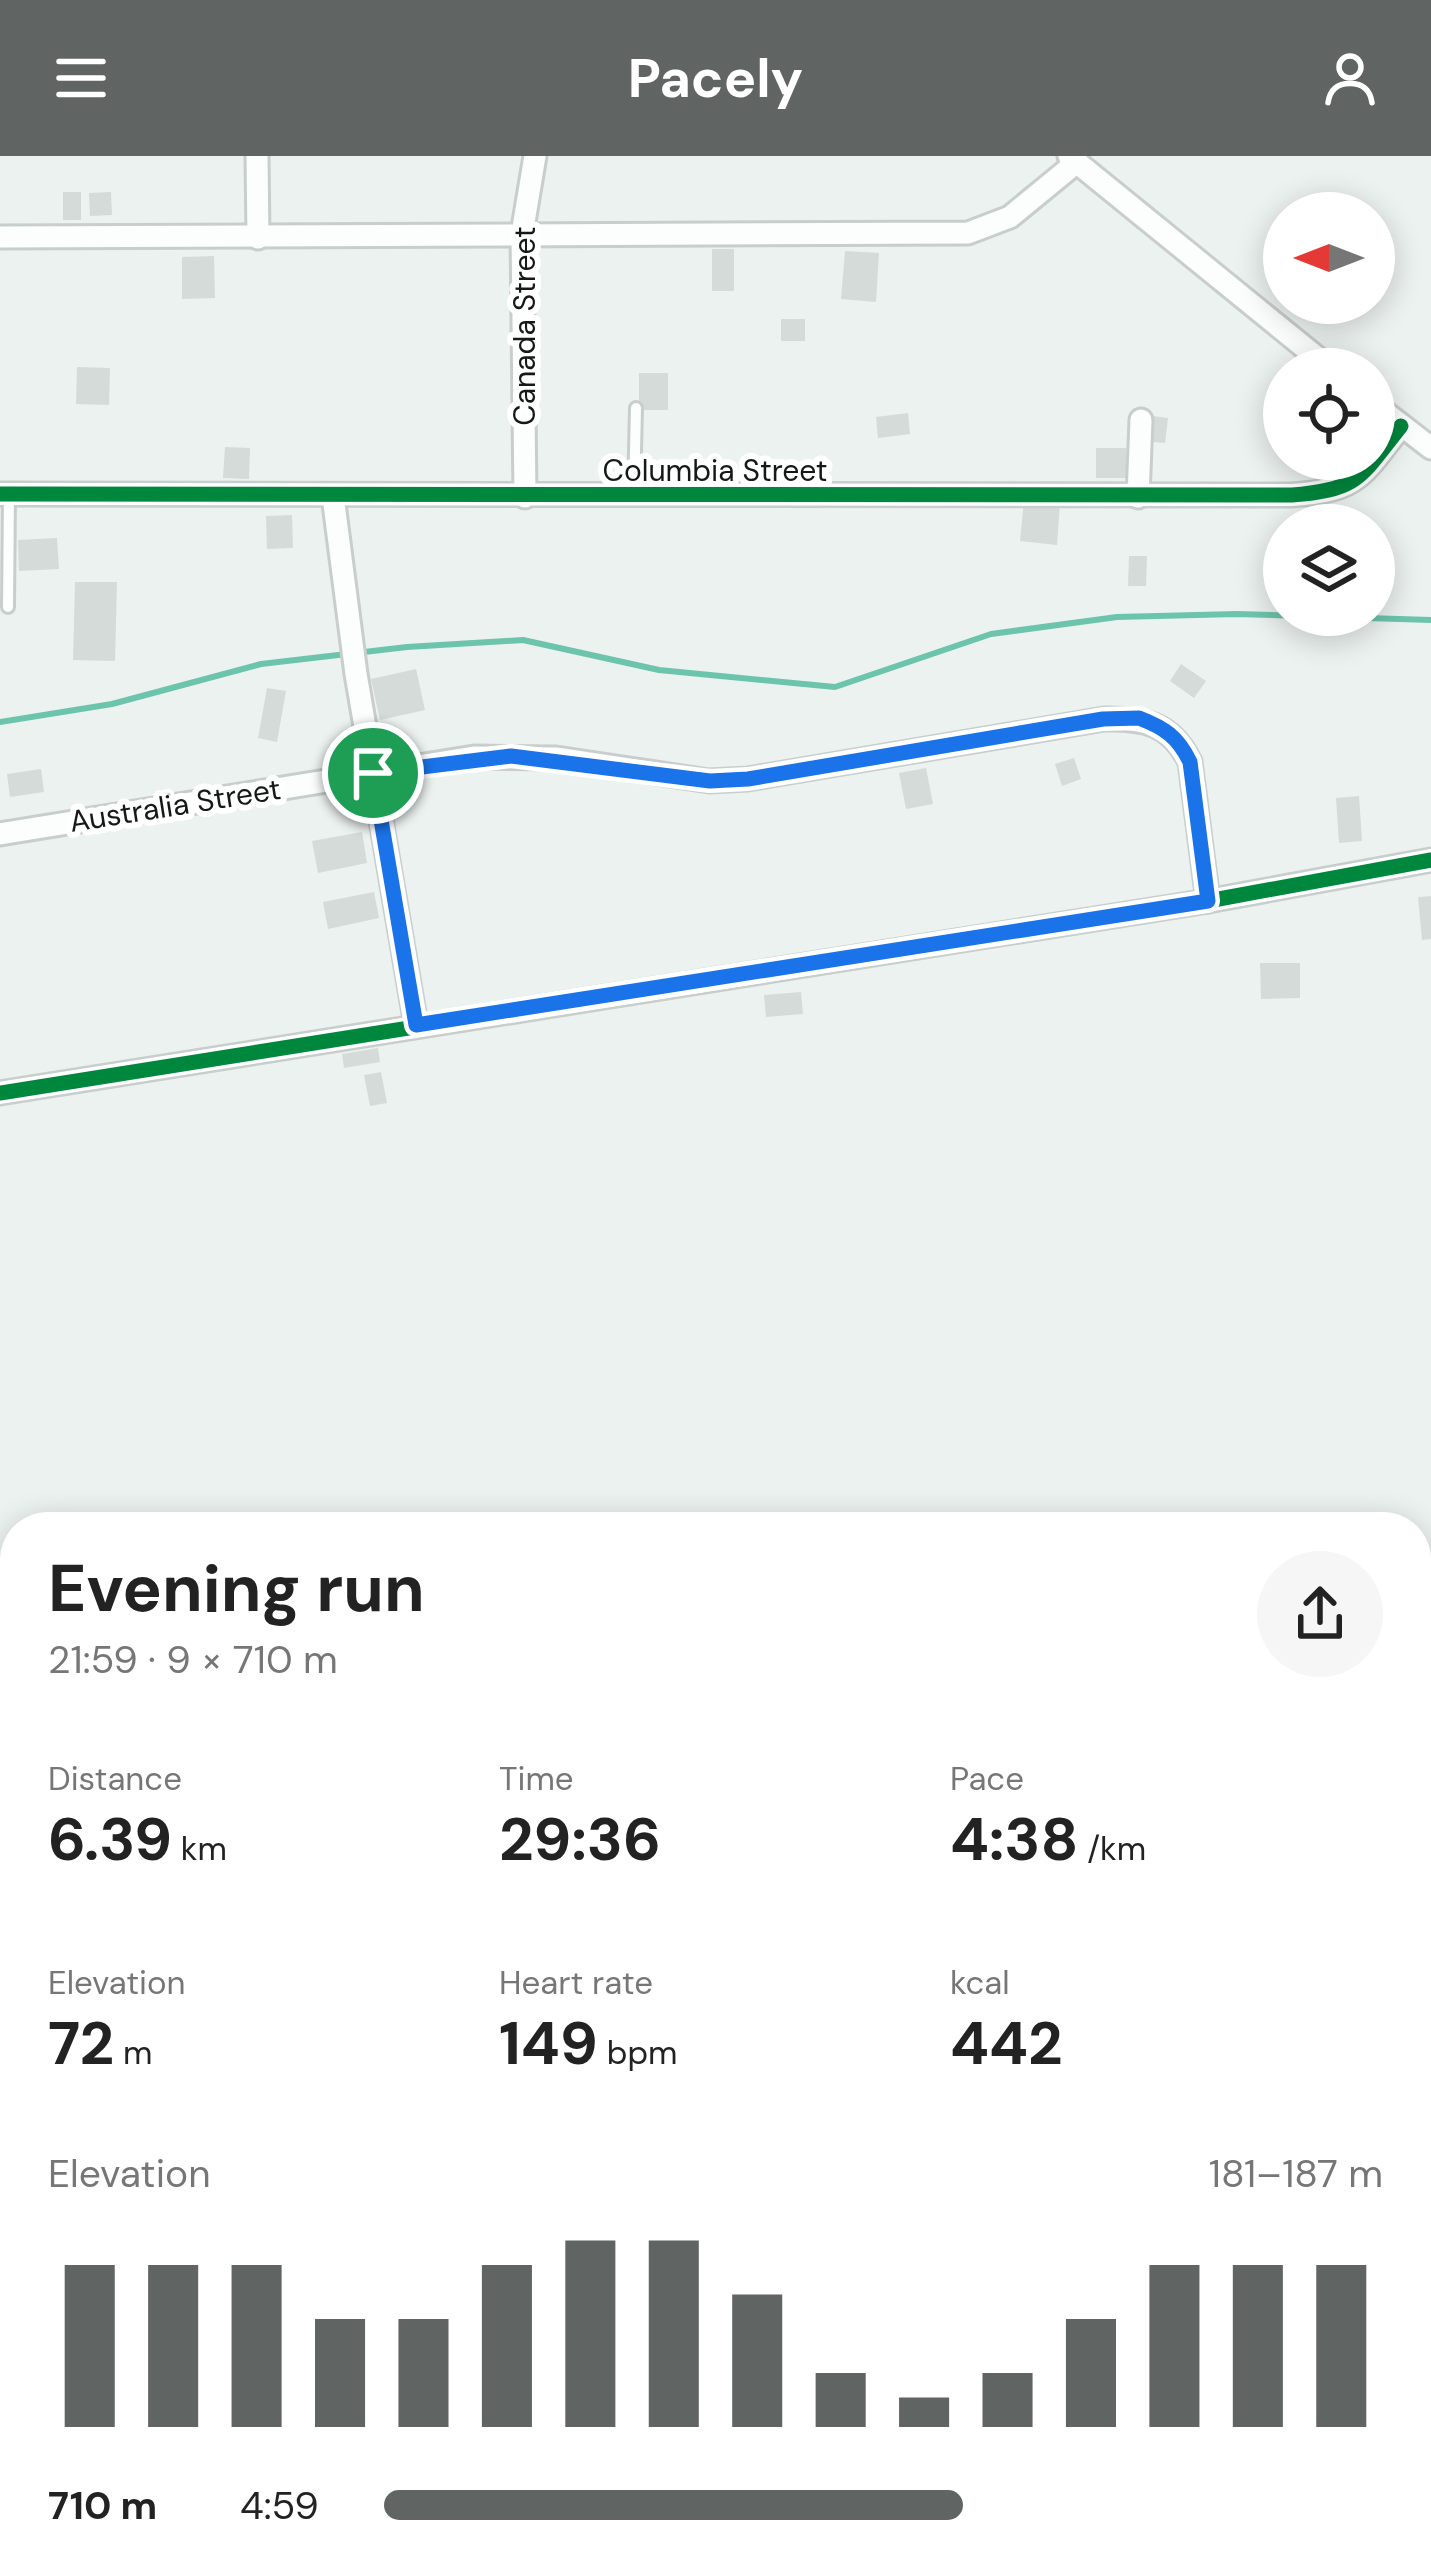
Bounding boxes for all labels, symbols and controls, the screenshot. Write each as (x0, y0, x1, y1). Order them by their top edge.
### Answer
text: Pacely (628, 43, 803, 114)
icon: menu (48, 45, 114, 111)
icon: person (1317, 45, 1383, 111)
north arrow (1263, 192, 1395, 324)
map controls (1263, 192, 1395, 636)
street label: Canada Street (505, 226, 544, 426)
button: locate (1263, 348, 1395, 480)
street label: Columbia Street (602, 451, 828, 490)
button: layers (1263, 504, 1395, 636)
pin (322, 722, 424, 824)
icon: arrive (340, 740, 406, 806)
street label: Australia Street (66, 769, 284, 841)
text: Evening run (48, 1546, 425, 1631)
button: share (1257, 1551, 1383, 1677)
text: 21:59 · 9 × 710 m (48, 1634, 338, 1685)
text: Distance (48, 1757, 182, 1800)
text: Time (499, 1757, 574, 1800)
text: Pace (950, 1757, 1024, 1800)
text: 6.39 (48, 1800, 172, 1879)
text: 29:36 (499, 1800, 661, 1879)
text: 4:38 (950, 1800, 1078, 1879)
text: km (172, 1827, 227, 1870)
text: /km (1078, 1827, 1146, 1870)
text: Elevation (48, 1961, 186, 2004)
text: Heart rate (499, 1961, 653, 2004)
text: kcal (950, 1961, 1010, 2004)
text: 72 (48, 2004, 114, 2083)
text: 149 (499, 2004, 598, 2083)
text: 442 (950, 2004, 1063, 2083)
text: m (114, 2031, 152, 2074)
text: bpm (598, 2031, 677, 2074)
text: Elevation (48, 2148, 211, 2199)
text: 181–187 m (1209, 2148, 1383, 2199)
text: 710 m (48, 2480, 157, 2531)
text: 4:59 (240, 2480, 319, 2531)

